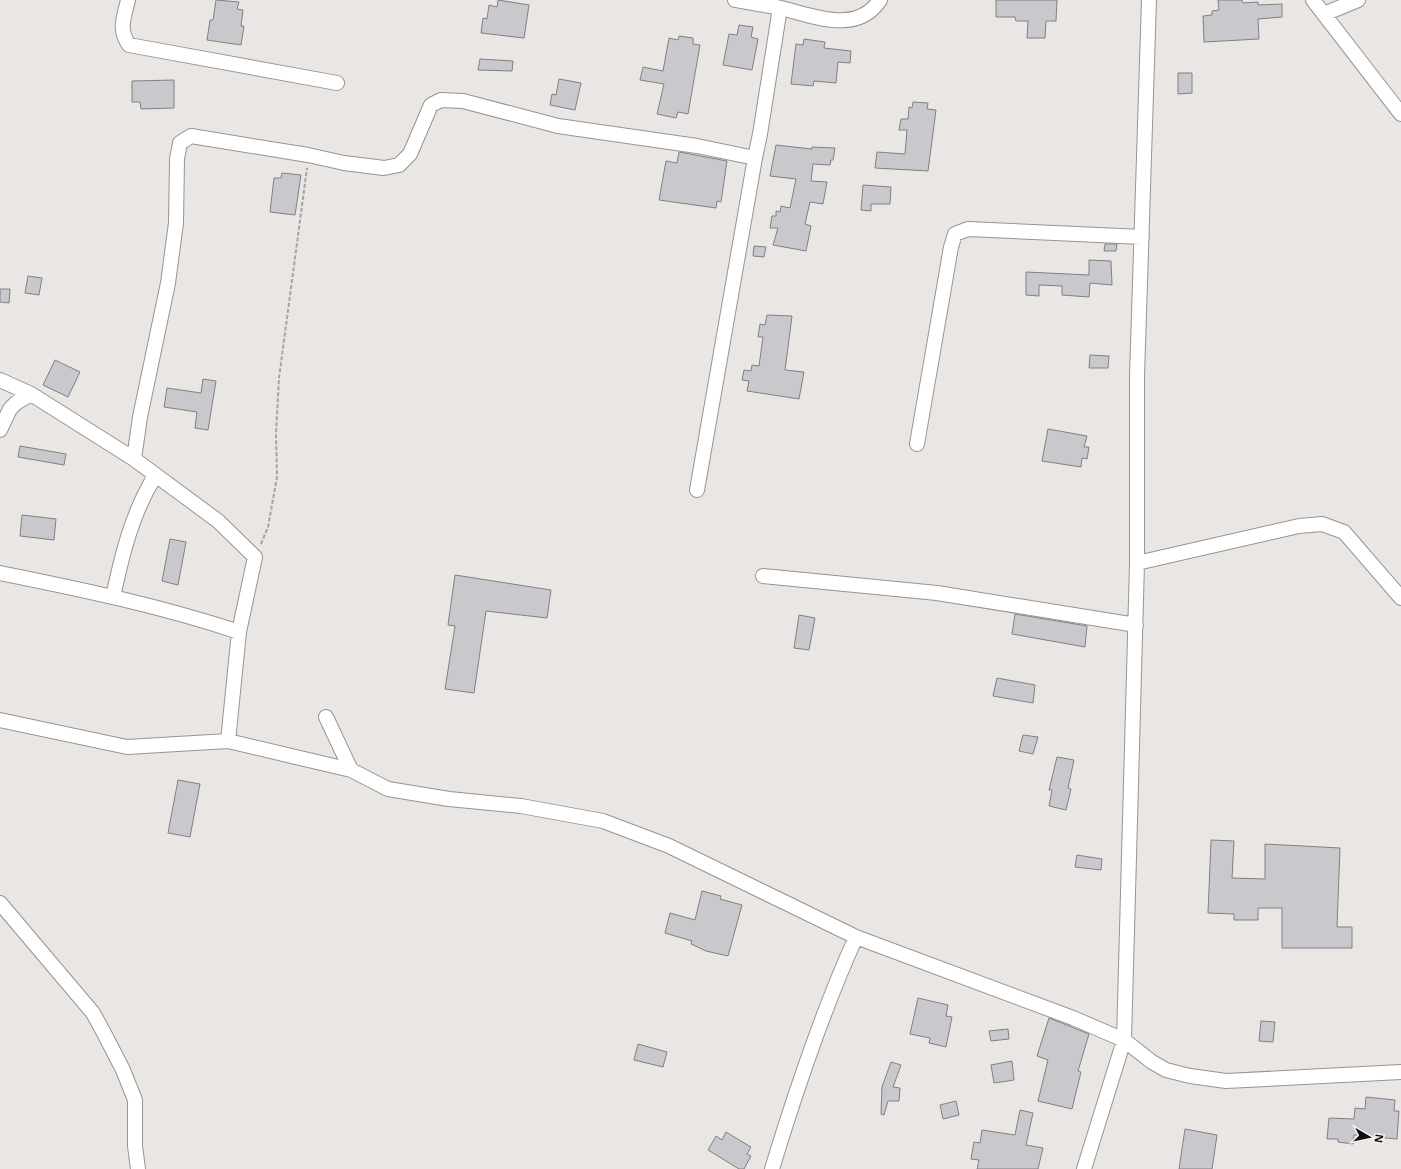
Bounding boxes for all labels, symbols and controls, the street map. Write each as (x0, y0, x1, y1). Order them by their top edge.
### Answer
north arrow (1349, 1117, 1389, 1157)
text: N (1371, 1133, 1387, 1144)

